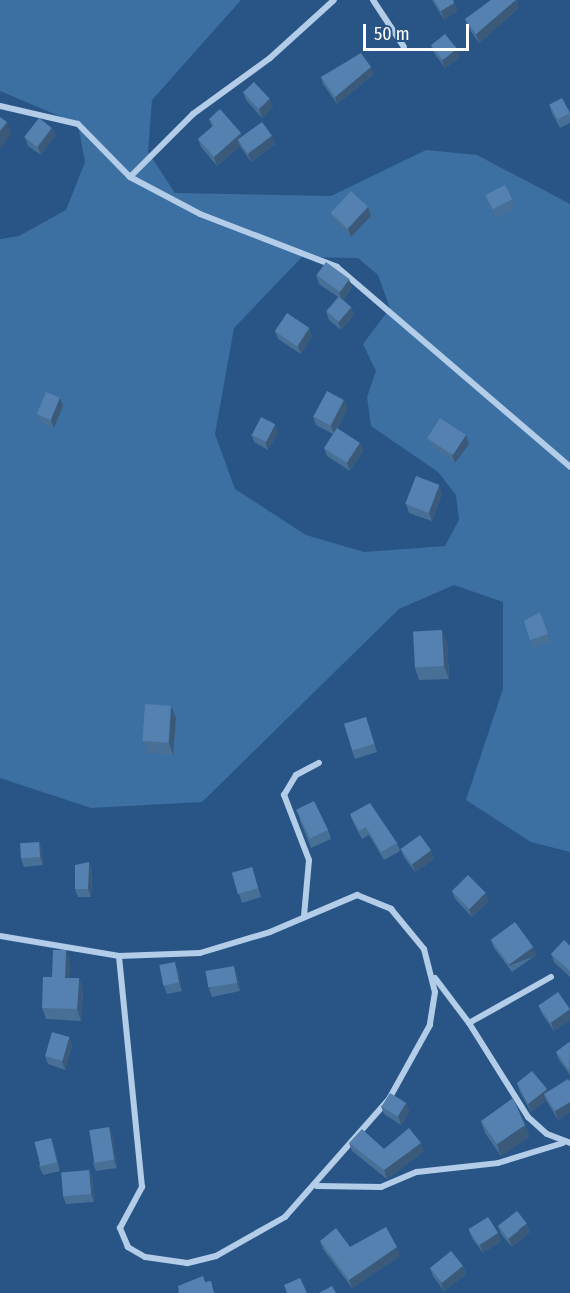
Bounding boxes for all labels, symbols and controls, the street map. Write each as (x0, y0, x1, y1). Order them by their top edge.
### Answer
scale bar (366, 12, 472, 50)
text: 50 m (374, 23, 410, 45)

